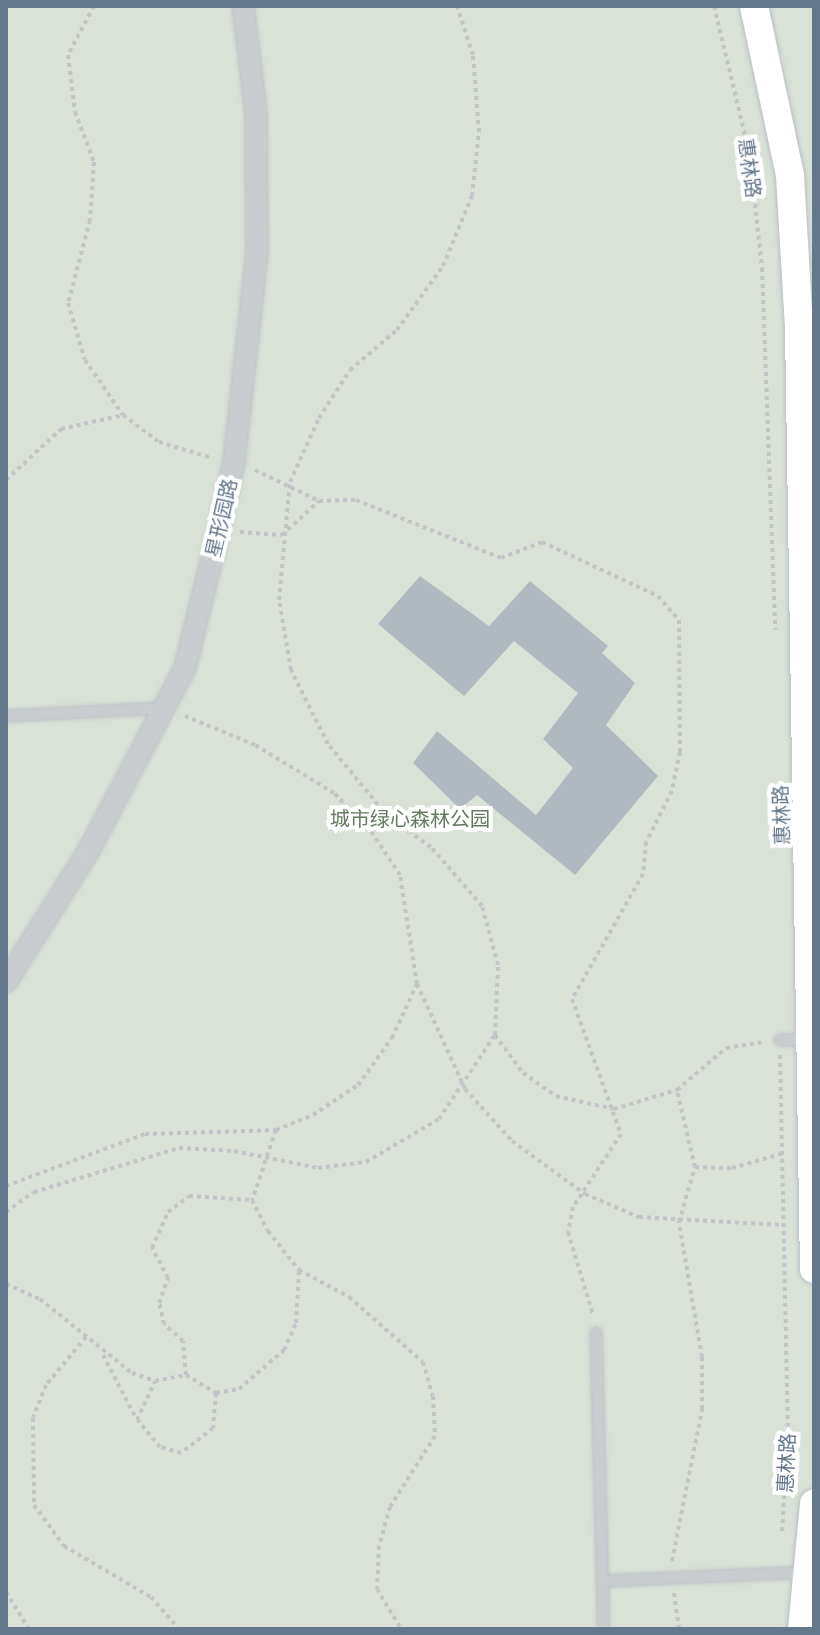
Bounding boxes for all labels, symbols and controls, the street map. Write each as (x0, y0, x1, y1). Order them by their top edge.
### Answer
street label: 惠林路 (734, 137, 766, 199)
street label: 星形园路 (200, 476, 242, 560)
street label: 惠林路 (768, 785, 794, 845)
park label: 城市绿心森林公园 (330, 806, 490, 830)
street label: 惠林路 (772, 1432, 800, 1494)

